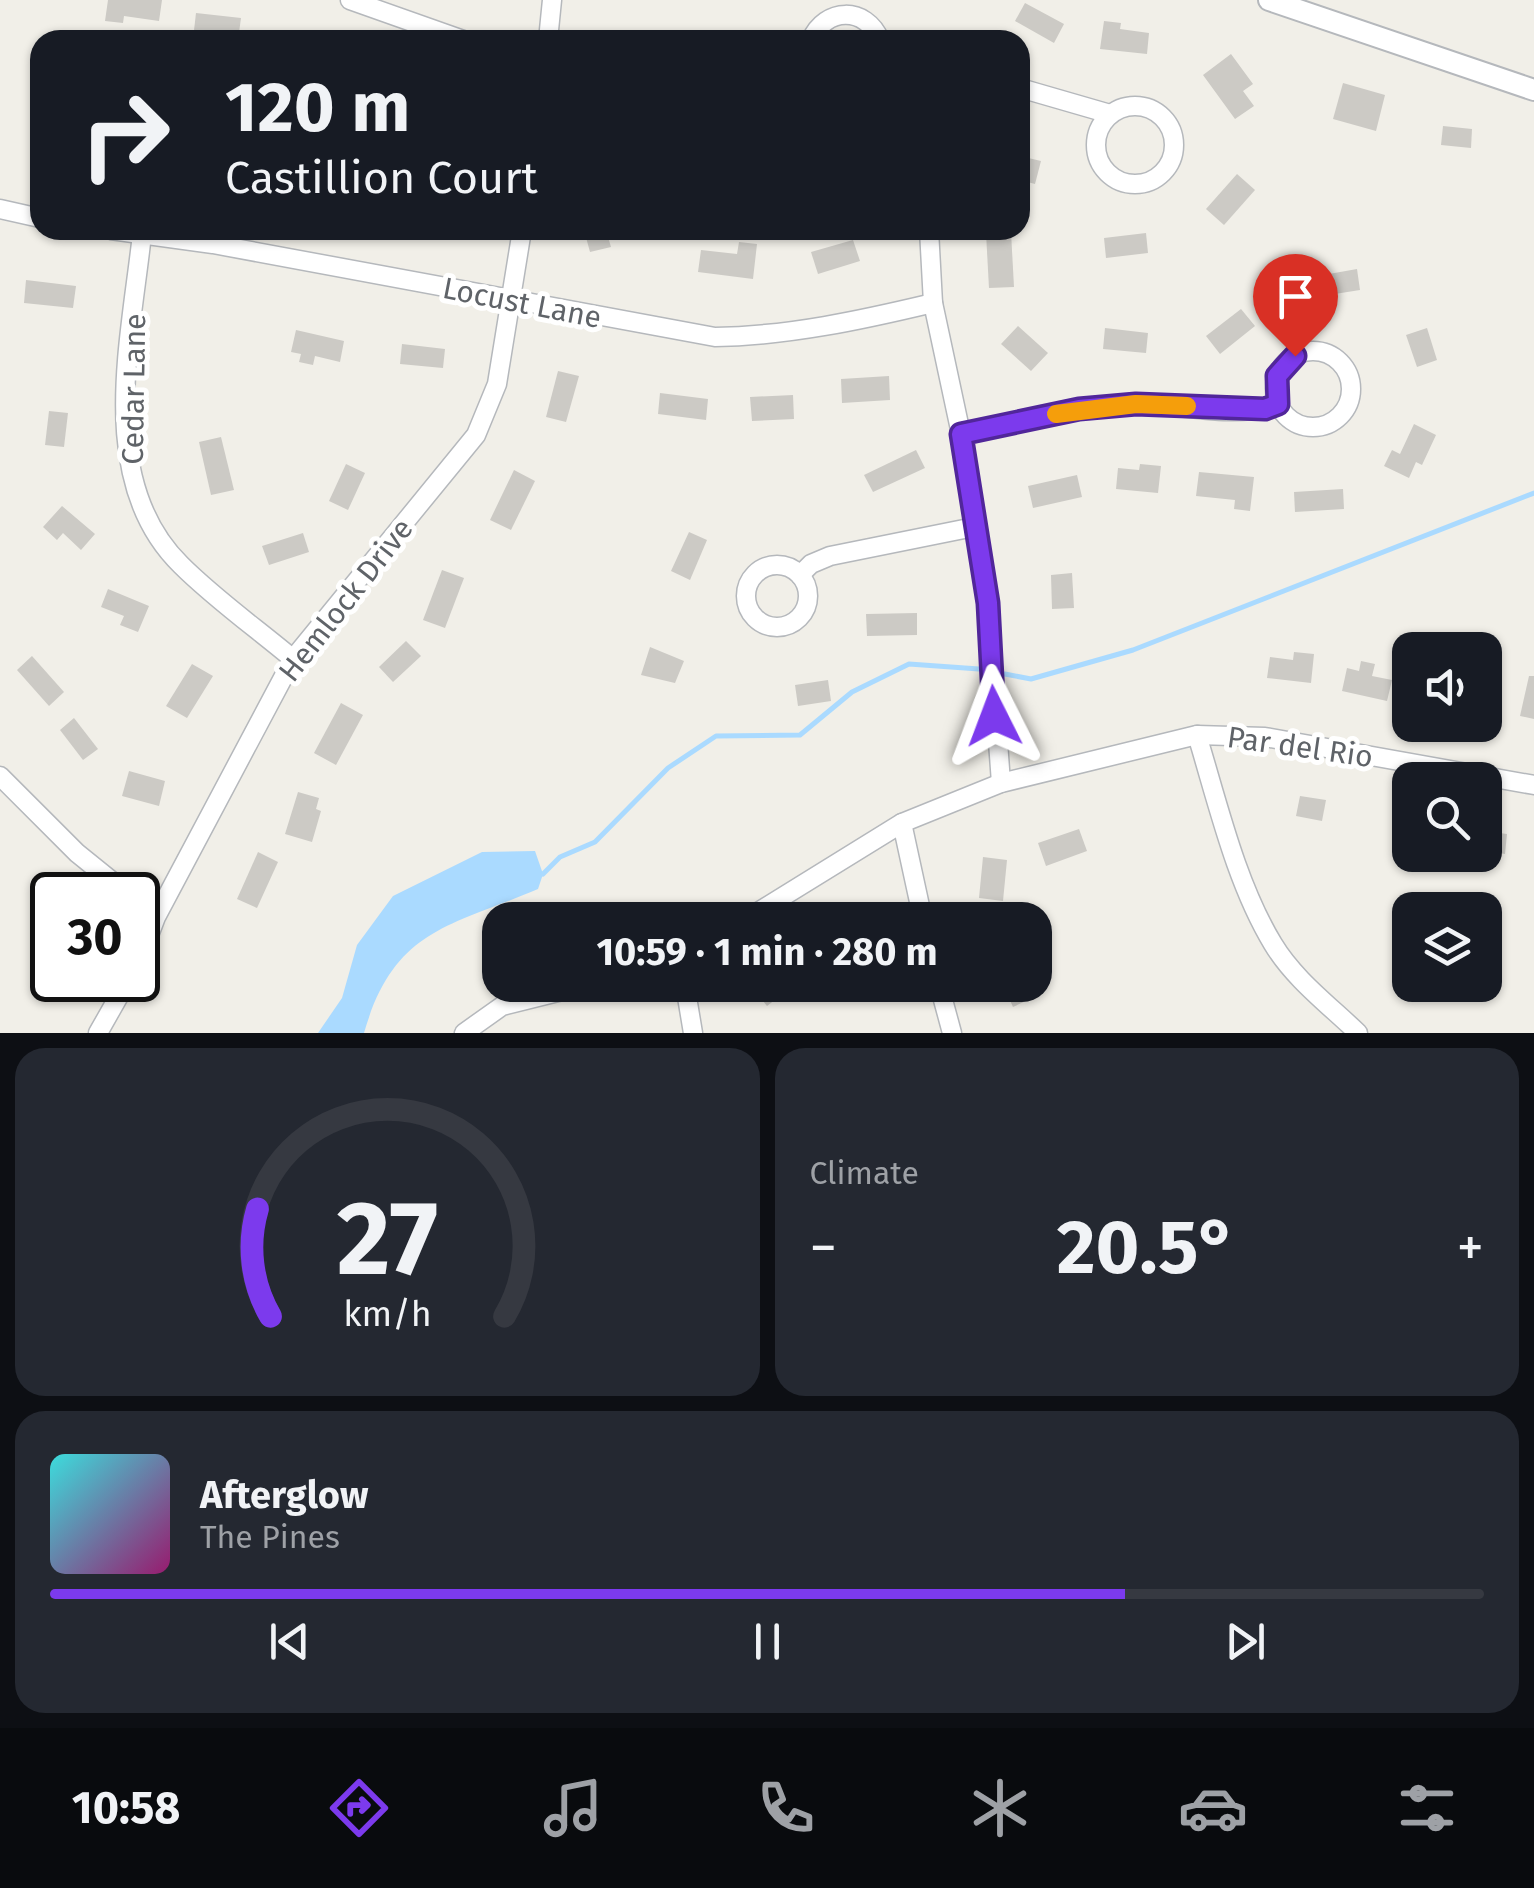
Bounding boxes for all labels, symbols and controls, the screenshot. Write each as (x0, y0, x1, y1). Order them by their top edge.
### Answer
text: 120 m (225, 66, 410, 150)
icon: right (60, 70, 190, 200)
text: Castillion Court (225, 151, 538, 205)
pin (1253, 254, 1338, 357)
icon: arrive (1268, 269, 1323, 324)
street label: Locust Lane (440, 270, 604, 336)
street label: Cedar Lane (115, 313, 153, 465)
street label: Hemlock Drive (271, 511, 421, 689)
map controls (1392, 632, 1502, 1002)
button: sound (1392, 632, 1502, 742)
position arrow (942, 664, 1046, 768)
street label: Par del Rio (1225, 719, 1375, 775)
button: search (1392, 762, 1502, 872)
speed limit sign: 30 (30, 872, 160, 1002)
button: layers (1392, 892, 1502, 1002)
text: 10:59 · 1 min · 280 m (596, 929, 938, 975)
text: Climate (810, 1154, 919, 1192)
text: 27 (337, 1177, 438, 1302)
text: 20.5° (1057, 1203, 1237, 1293)
text: − (810, 1215, 837, 1281)
text: + (1457, 1215, 1484, 1281)
text: km/h (343, 1293, 431, 1335)
text: Afterglow (200, 1472, 368, 1518)
text: The Pines (200, 1518, 340, 1556)
icon: previous (262, 1614, 317, 1669)
icon: pause (740, 1614, 795, 1669)
icon: next (1218, 1614, 1273, 1669)
icon: directions (324, 1773, 394, 1843)
icon: music (538, 1773, 608, 1843)
icon: phone (751, 1773, 821, 1843)
icon: climate (965, 1773, 1035, 1843)
icon: car (1178, 1773, 1248, 1843)
icon: filters (1392, 1773, 1462, 1843)
text: 10:58 (72, 1781, 180, 1835)

